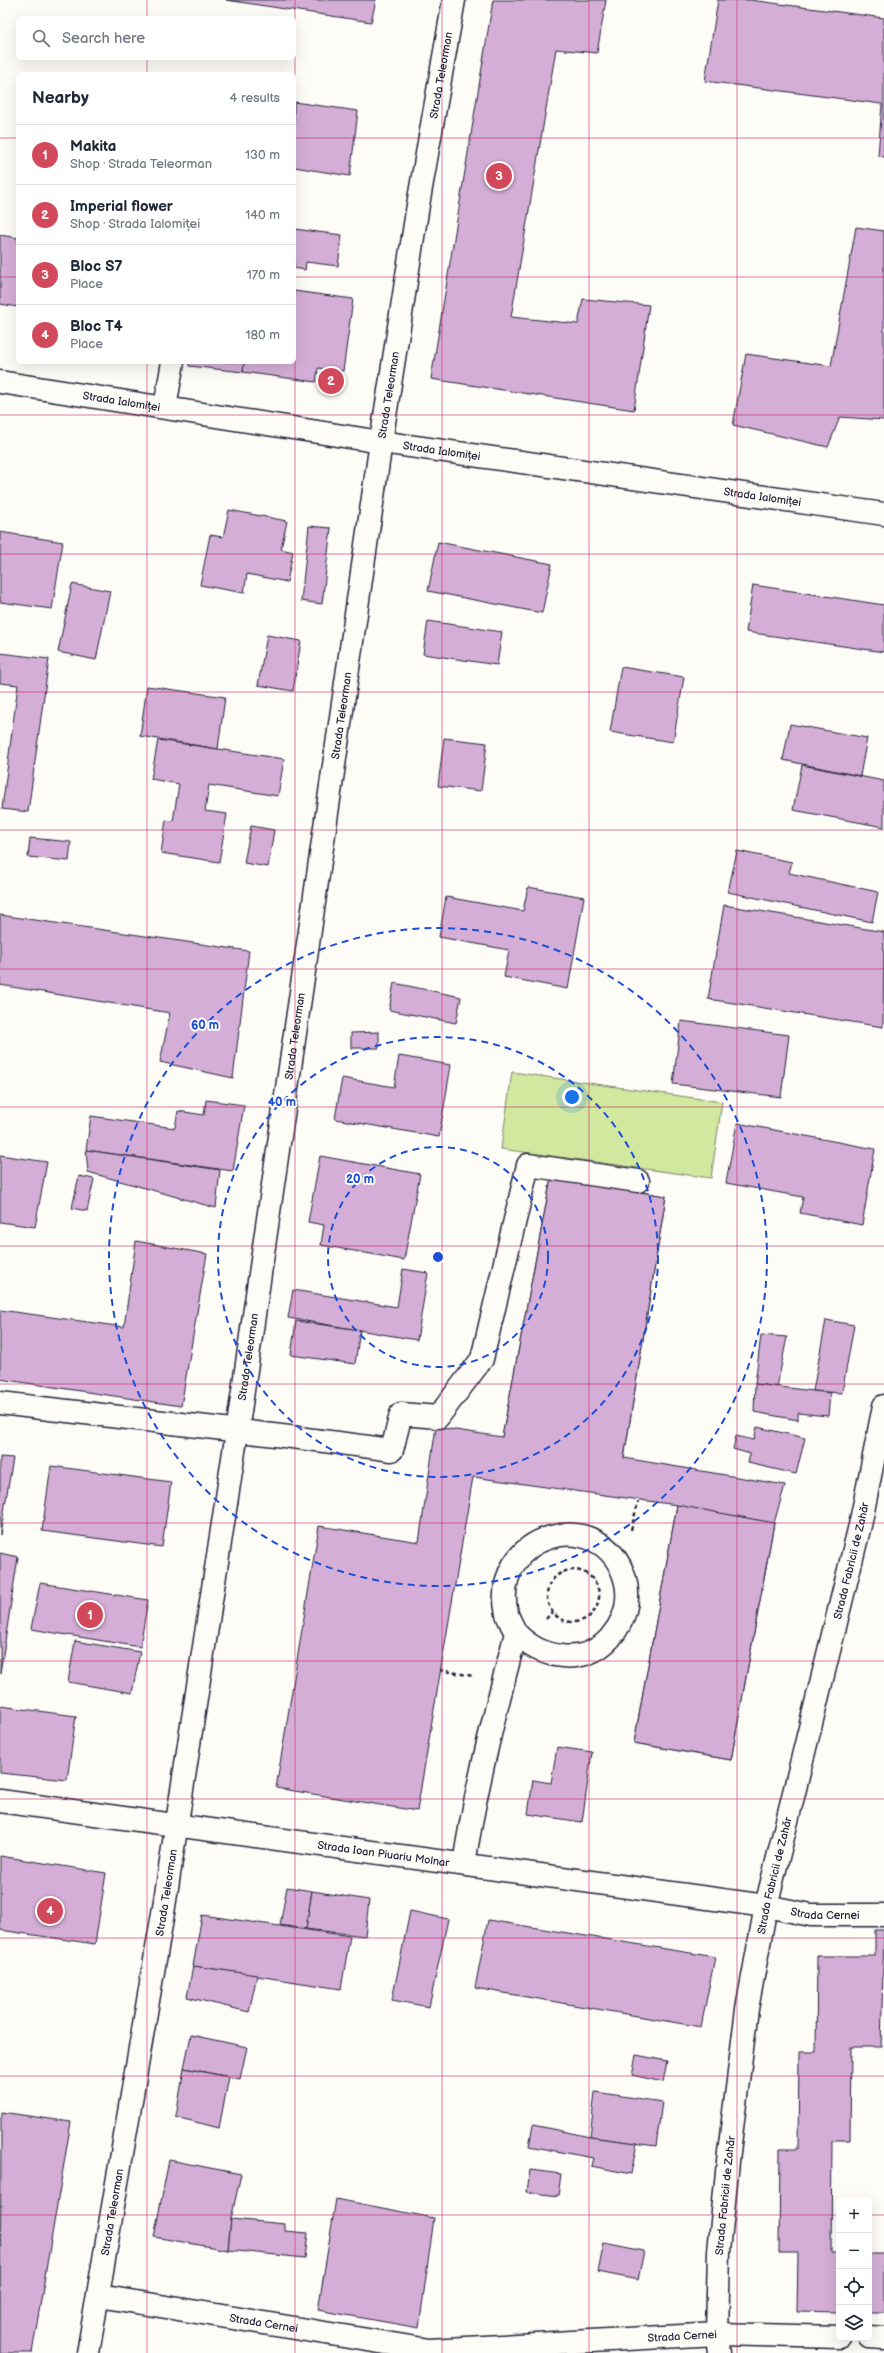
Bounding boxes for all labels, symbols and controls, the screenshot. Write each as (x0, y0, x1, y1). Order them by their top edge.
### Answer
search box (16, 16, 296, 60)
icon: search (30, 27, 52, 49)
text: Search here (62, 29, 145, 48)
street label: Strada Teleorman (427, 31, 455, 120)
text: Nearby (32, 88, 89, 108)
text: 4 results (230, 90, 280, 106)
text: Makita (70, 137, 116, 156)
text: 1 (42, 147, 48, 163)
text: 130 m (245, 147, 280, 163)
text: Shop · Strada Teleorman (70, 156, 212, 172)
pin: 3 (486, 161, 512, 191)
text: Imperial flower (70, 197, 173, 216)
text: 2 (41, 207, 49, 223)
text: 140 m (245, 207, 280, 223)
text: Shop · Strada Ialomiței (70, 216, 200, 232)
text: Bloc S7 (70, 257, 123, 276)
text: 3 (41, 267, 49, 283)
text: 170 m (247, 267, 280, 283)
text: Place (70, 276, 103, 292)
text: Bloc T4 (70, 317, 123, 336)
text: 4 (41, 327, 49, 343)
text: 180 m (245, 327, 280, 343)
text: Place (70, 336, 103, 352)
street label: Strada Teleorman (376, 351, 402, 440)
pin: 2 (318, 366, 344, 396)
street label: Strada Ialomiței (82, 389, 161, 414)
street label: Strada Ialomiței (402, 439, 481, 463)
street label: Strada Ialomiței (723, 485, 802, 509)
street label: Strada Teleorman (329, 671, 354, 760)
street label: Strada Teleorman (282, 992, 308, 1081)
text: 60 m (191, 1018, 219, 1033)
your location (562, 1087, 582, 1107)
text: 40 m (268, 1095, 296, 1110)
text: 20 m (346, 1172, 374, 1187)
centre of rings (431, 1250, 445, 1264)
street label: Strada Teleorman (236, 1312, 261, 1401)
street label: Strada Fabricii de Zahăr (831, 1500, 872, 1621)
pin: 1 (77, 1600, 103, 1630)
street label: Strada Fabricii de Zahăr (755, 1815, 795, 1935)
street label: Strada Ioan Piuariu Molnar (317, 1839, 451, 1870)
street label: Strada Teleorman (153, 1848, 180, 1937)
pin: 4 (37, 1896, 63, 1926)
street label: Strada Cernei (789, 1905, 860, 1922)
street label: Strada Fabricii de Zahăr (713, 2134, 738, 2255)
street label: Strada Teleorman (99, 2168, 126, 2257)
map controls (836, 2197, 872, 2341)
button: + (836, 2197, 872, 2233)
button: − (836, 2233, 872, 2269)
button: locate (836, 2269, 872, 2305)
button: layers (836, 2305, 872, 2341)
street label: Strada Cernei (229, 2311, 299, 2335)
street label: Strada Cernei (647, 2328, 717, 2345)

